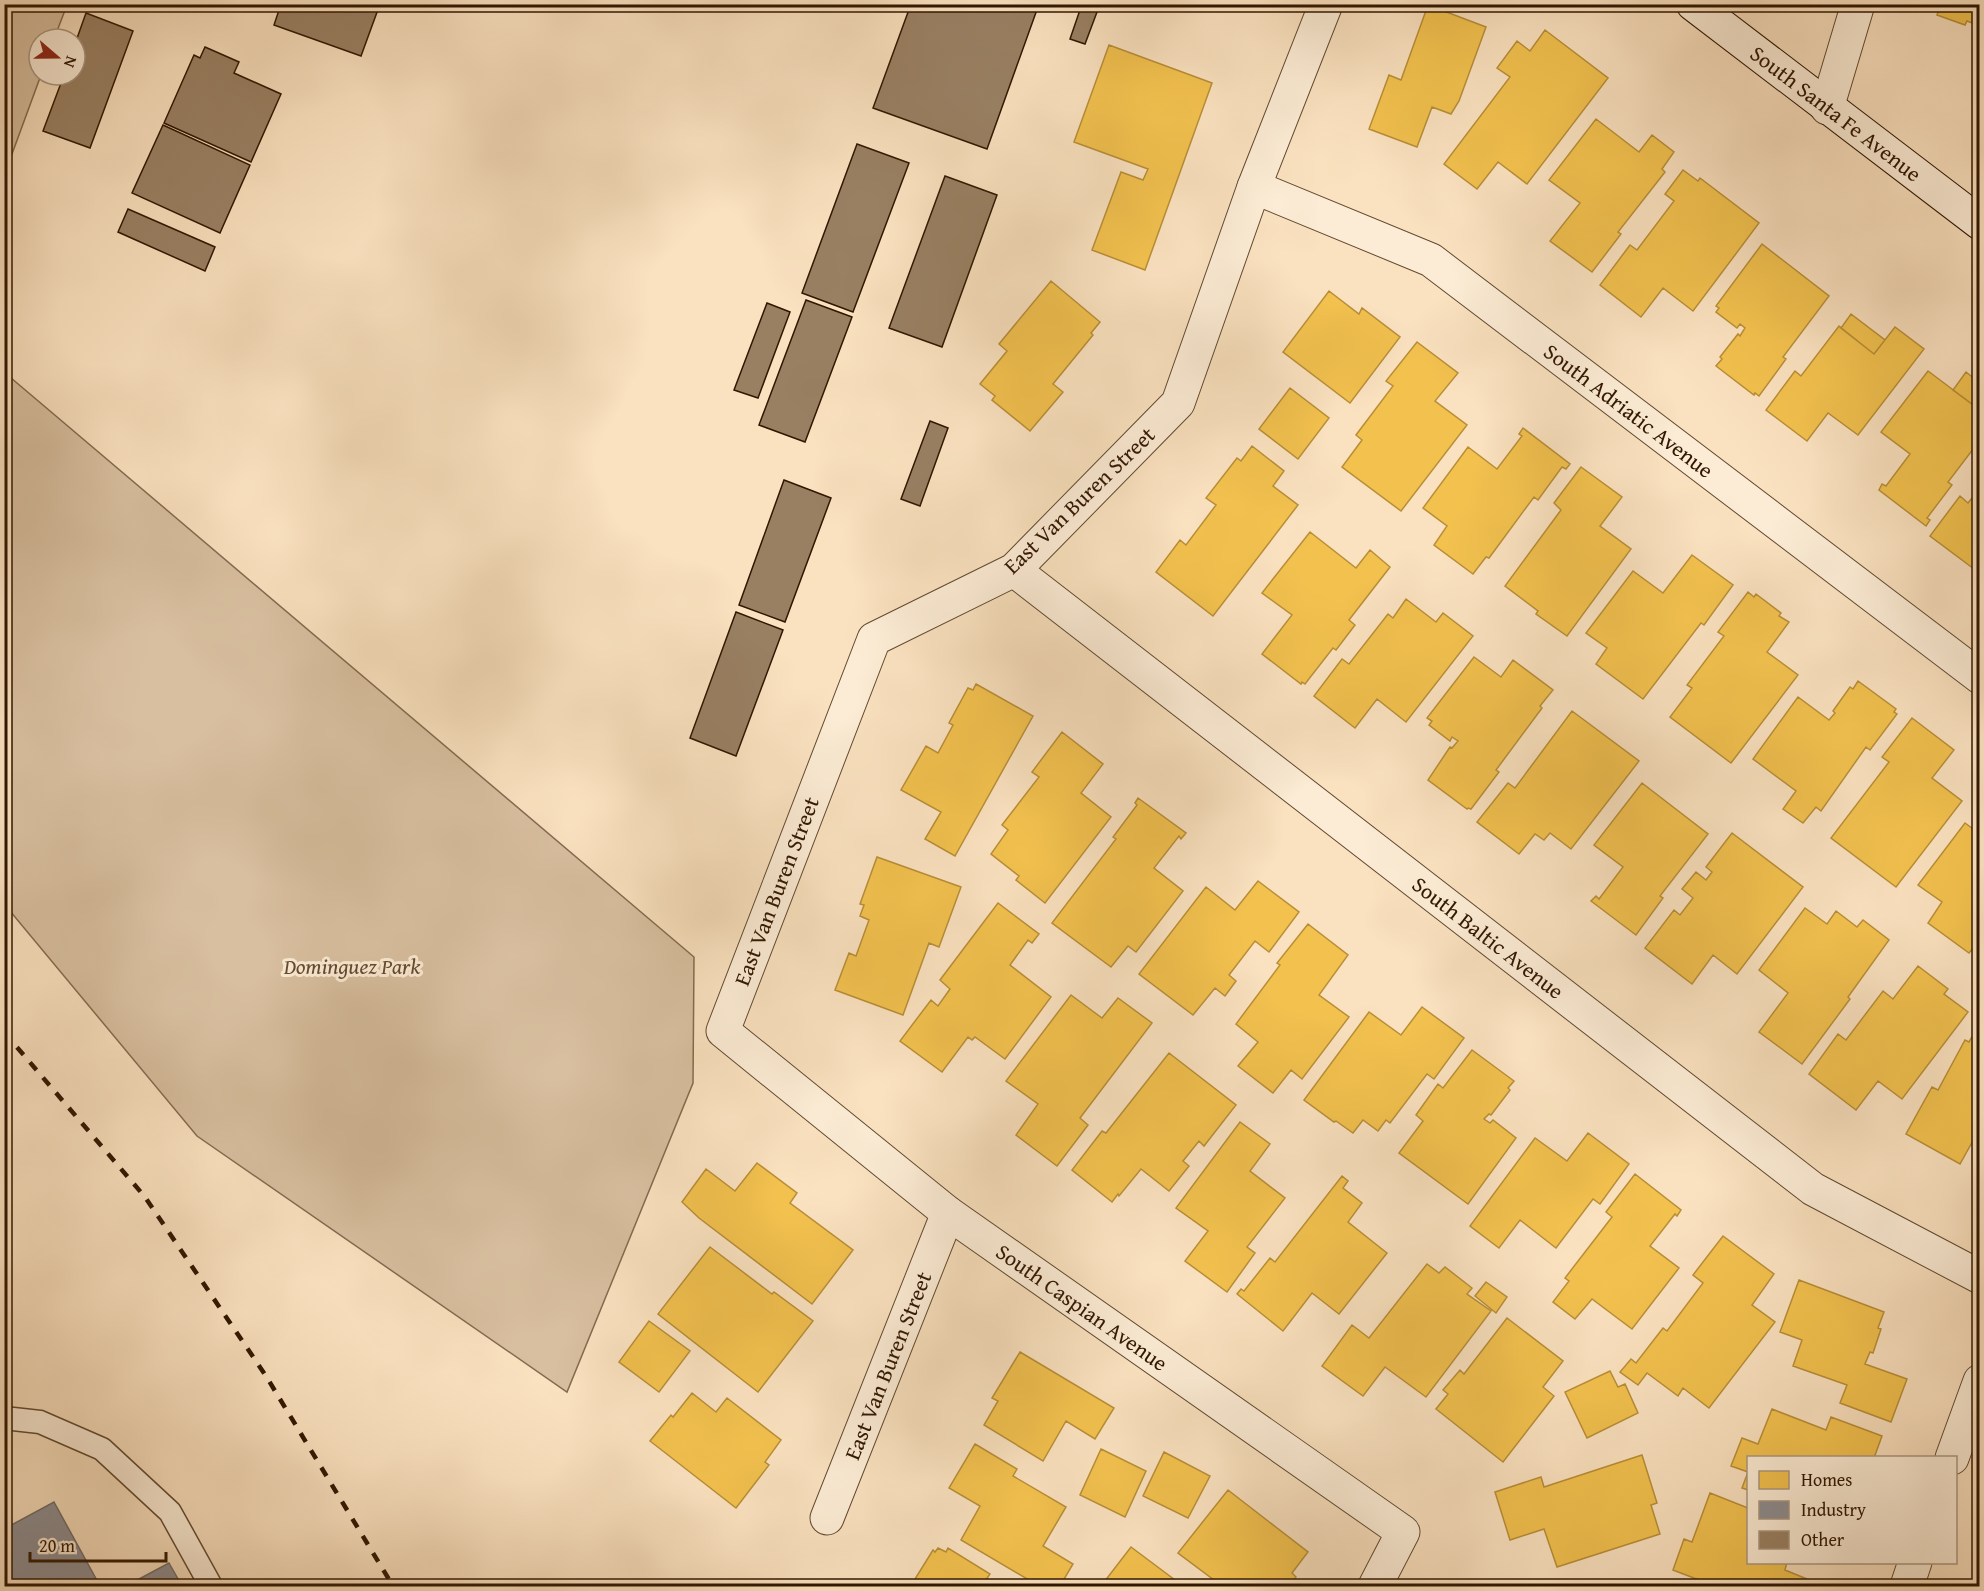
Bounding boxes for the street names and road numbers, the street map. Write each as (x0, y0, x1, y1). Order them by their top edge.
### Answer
street label: South Santa Fe Avenue (1744, 37, 1929, 189)
street label: South Adriatic Avenue (1537, 335, 1721, 485)
street label: East Van Buren Street (996, 419, 1162, 581)
street label: East Van Buren Street (725, 792, 827, 990)
street label: South Baltic Avenue (1406, 868, 1571, 1007)
street label: South Caspian Avenue (990, 1236, 1175, 1378)
street label: East Van Buren Street (836, 1266, 939, 1464)

